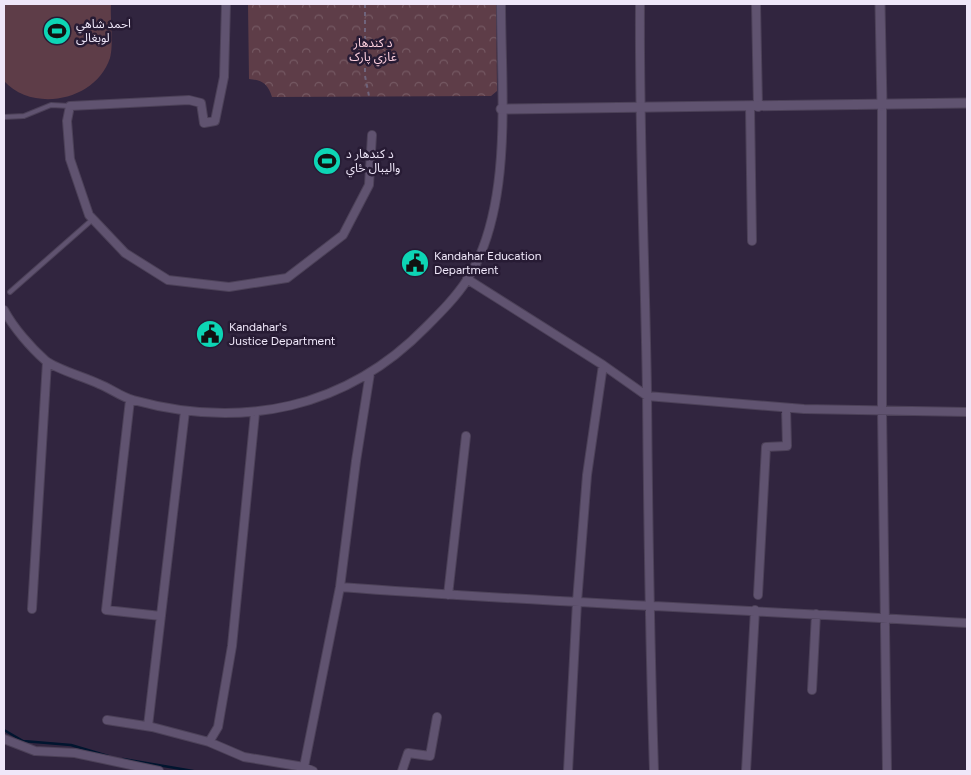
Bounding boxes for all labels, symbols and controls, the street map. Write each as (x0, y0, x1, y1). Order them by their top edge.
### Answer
sports icon: احمد شاهي لوبغالی (42, 16, 72, 46)
place label: احمد شاهي لوبغالی (76, 17, 131, 45)
park label: د کندهار غازي پارک (349, 36, 397, 67)
sports icon: د کندهار د واليبال ځاي (312, 146, 342, 176)
place label: د کندهار د واليبال ځاي (346, 147, 400, 178)
public building icon: Kandahar Education Department (400, 248, 430, 278)
place label: Kandahar Education Department (434, 249, 542, 277)
public building icon: Kandahar's Justice Department (195, 319, 225, 349)
place label: Kandahar's Justice Department (229, 320, 336, 348)

